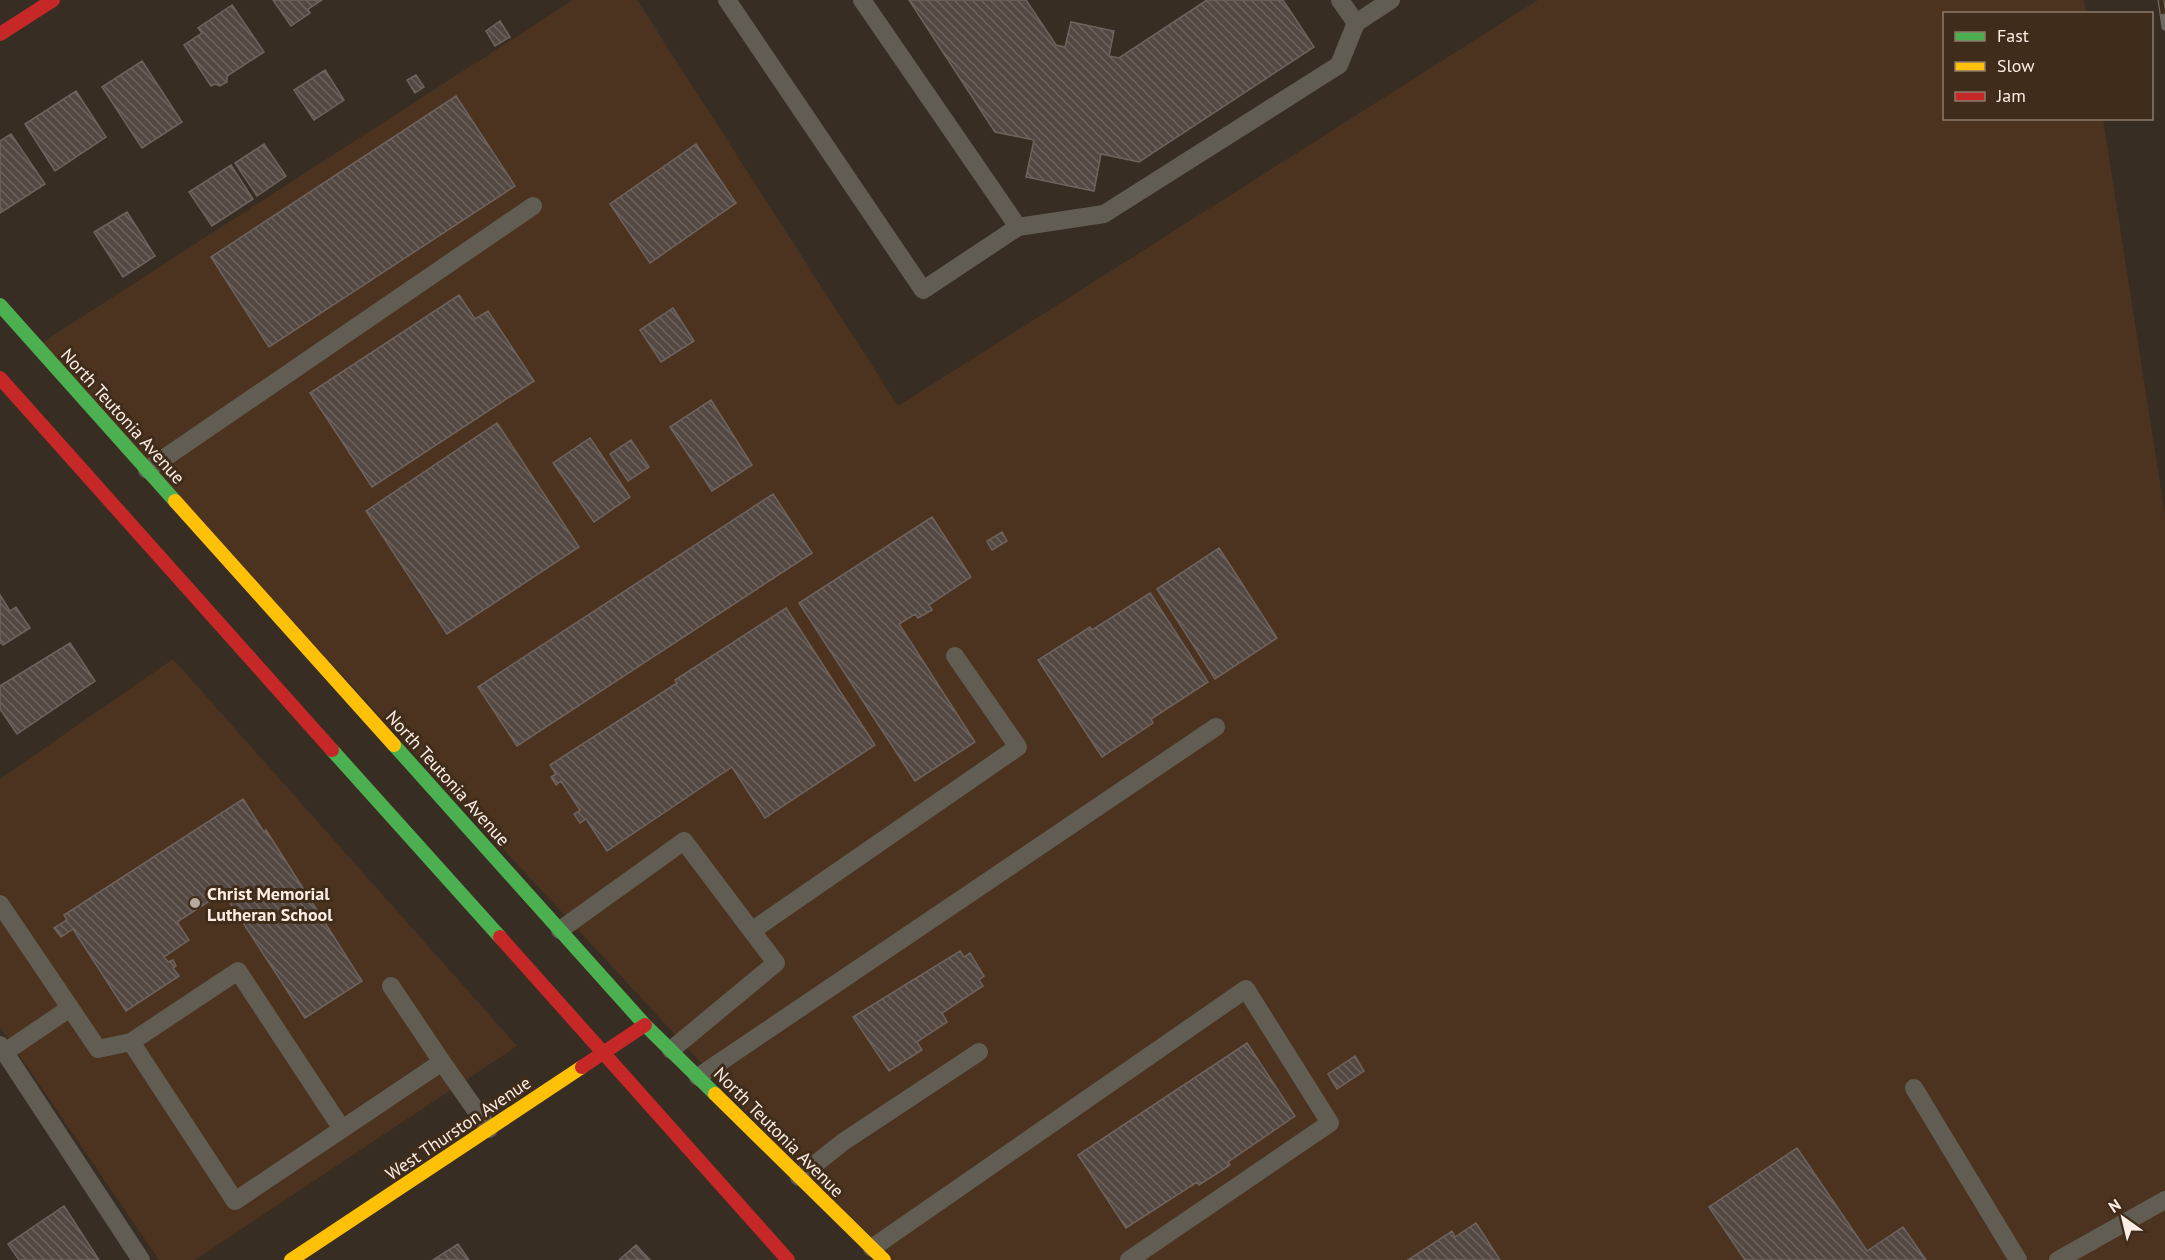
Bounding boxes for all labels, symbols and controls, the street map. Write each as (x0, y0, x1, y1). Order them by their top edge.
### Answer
legend (1943, 12, 2153, 120)
text: Fast (1997, 24, 2029, 47)
text: Slow (1997, 54, 2035, 77)
text: Jam (1996, 84, 2026, 107)
street label: North Teutonia Avenue (56, 343, 190, 489)
street label: North Teutonia Avenue (381, 705, 515, 851)
place label: Christ Memorial Lutheran School (207, 882, 333, 926)
marker: Christ Memorial Lutheran School (188, 896, 202, 910)
street label: North Teutonia Avenue (709, 1062, 849, 1202)
street label: West Thurston Avenue (381, 1071, 535, 1185)
north arrow (2093, 1188, 2153, 1248)
text: N (2105, 1194, 2125, 1217)

